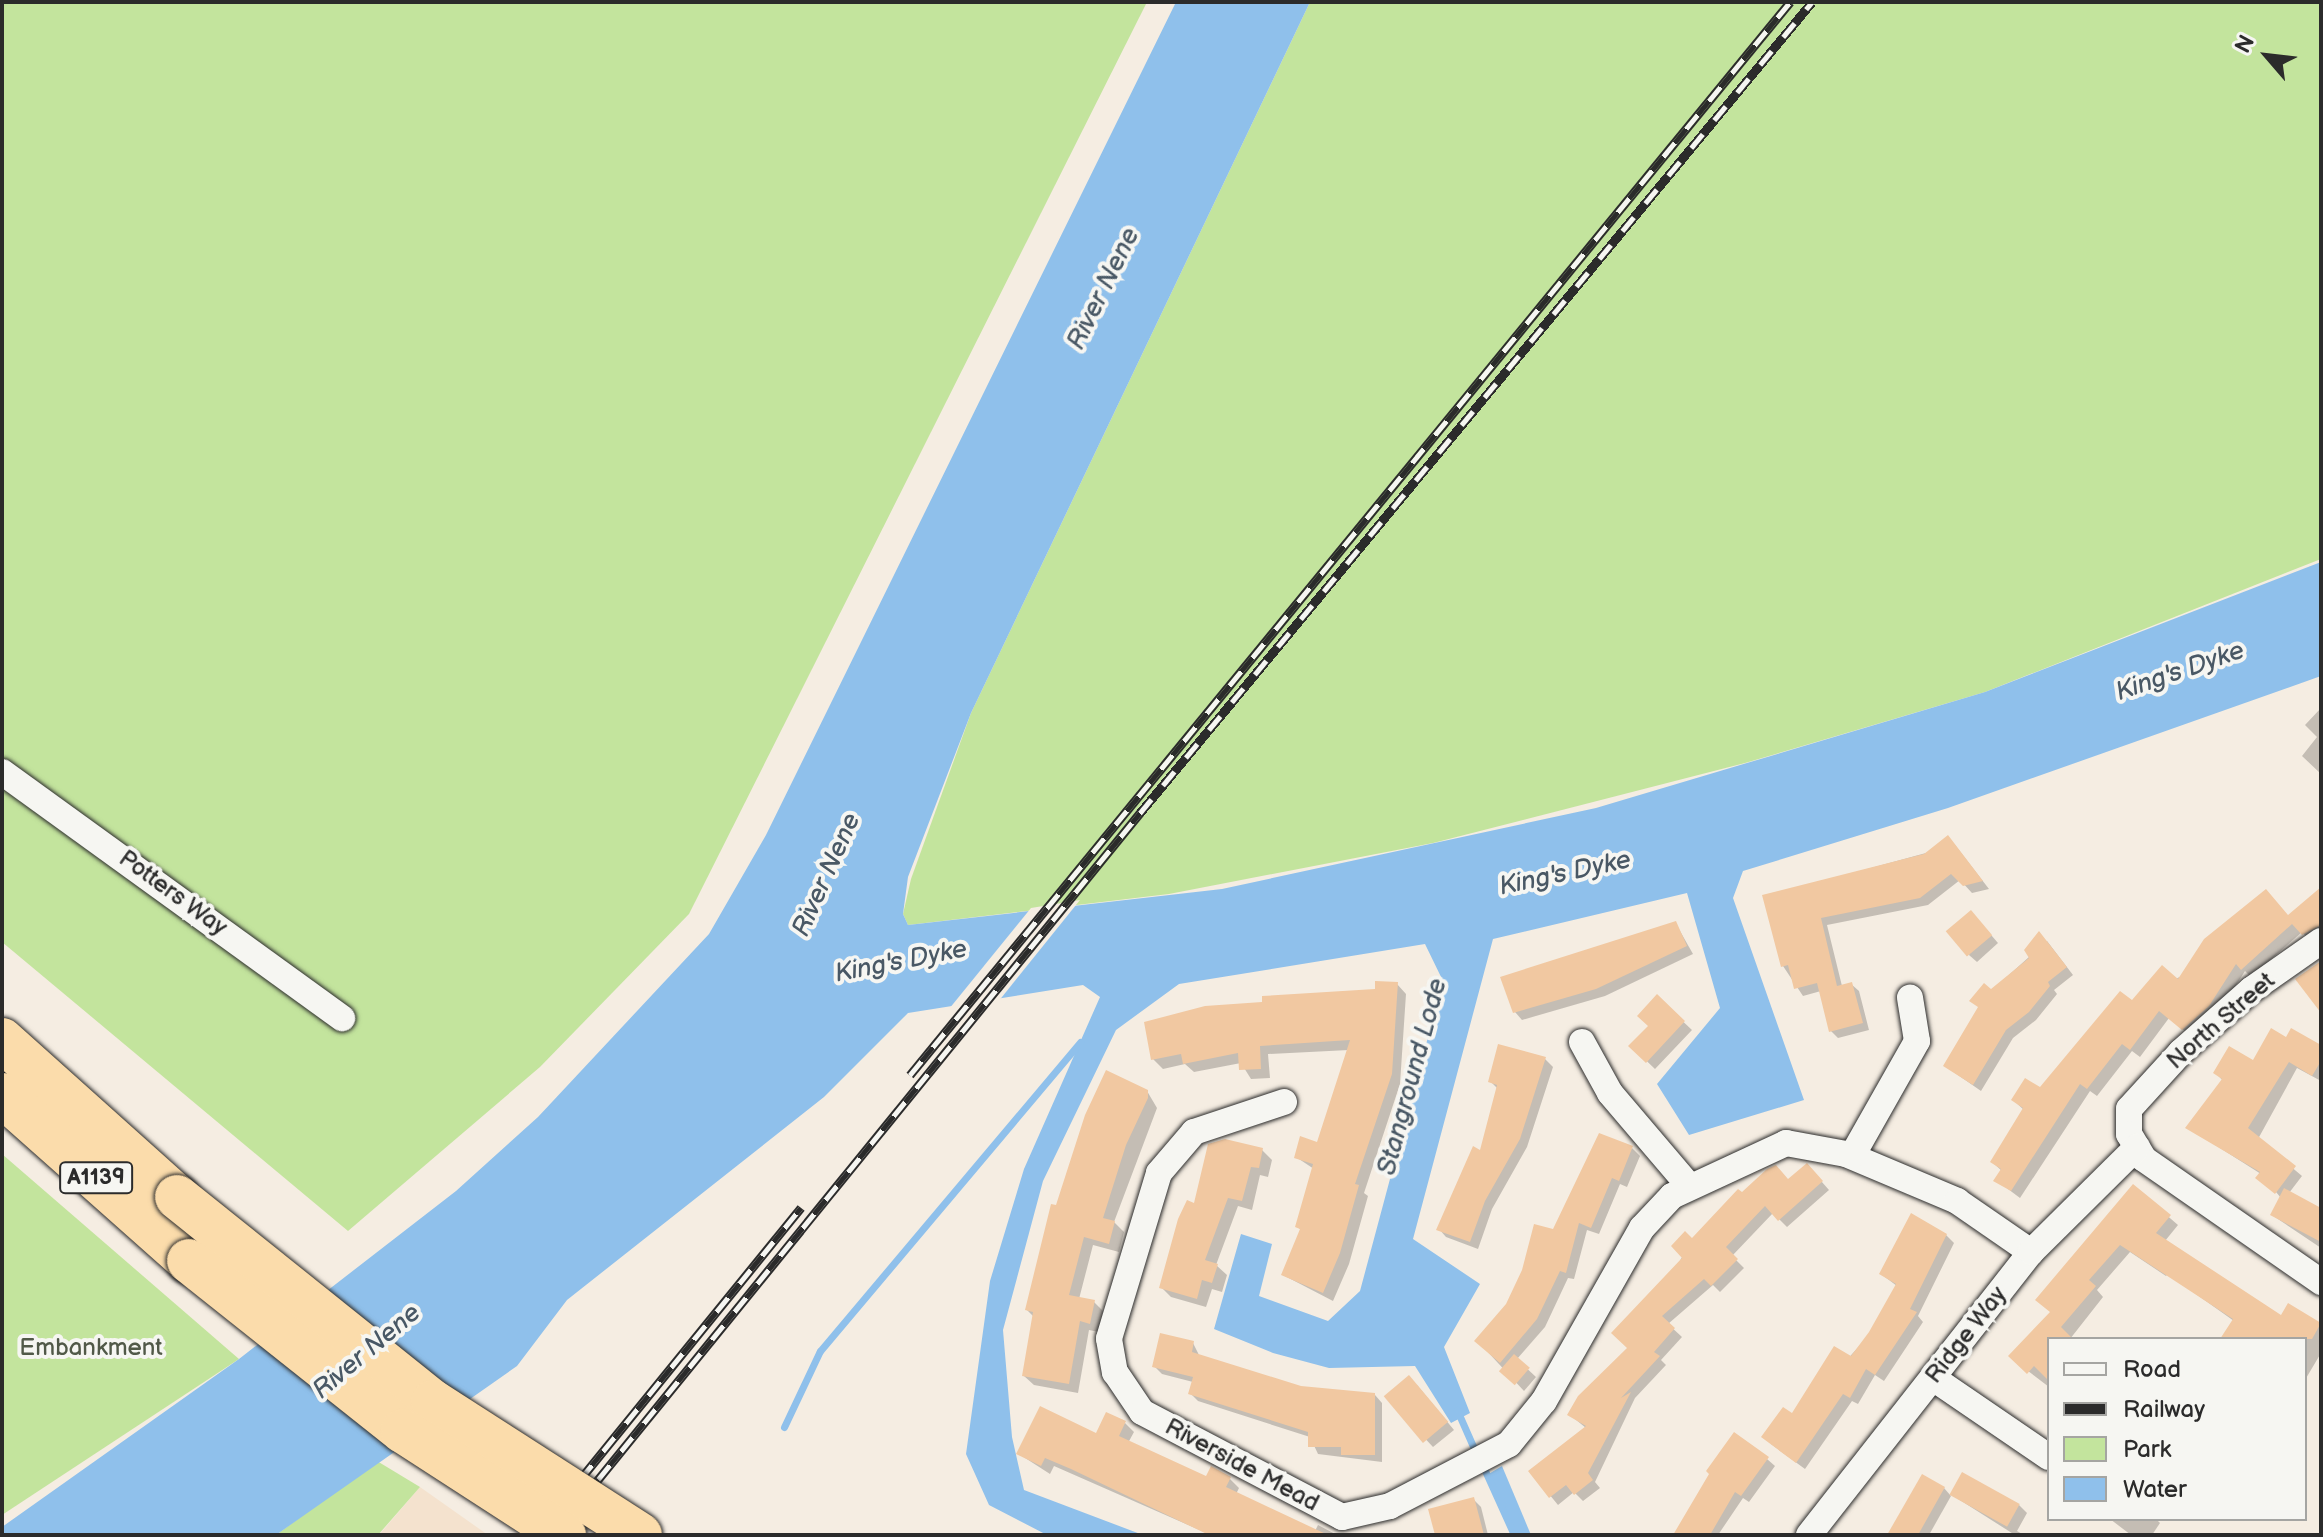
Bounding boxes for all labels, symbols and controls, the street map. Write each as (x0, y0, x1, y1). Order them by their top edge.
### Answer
north arrow (2227, 16, 2307, 96)
text: N (2230, 31, 2261, 58)
water label: River Nene (1061, 223, 1147, 355)
water label: King's Dyke (2112, 635, 2248, 709)
water label: River Nene (786, 809, 868, 941)
street label: Potters Way (113, 844, 233, 942)
water label: King's Dyke (1496, 845, 1634, 903)
water label: King's Dyke (832, 934, 970, 990)
street label: North Street (2161, 966, 2281, 1076)
water label: Stanground Lode (1372, 975, 1454, 1179)
road number: A1139 (58, 1160, 134, 1196)
street label: Ridge Way (1919, 1280, 2013, 1390)
water label: River Nene (307, 1298, 427, 1406)
park label: Embankment (19, 1334, 163, 1362)
legend (2047, 1337, 2307, 1521)
text: Road (2123, 1355, 2181, 1384)
text: Railway (2123, 1395, 2205, 1424)
street label: Riverside Mead (1160, 1412, 1324, 1518)
text: Park (2123, 1435, 2171, 1464)
text: Water (2123, 1475, 2187, 1504)

